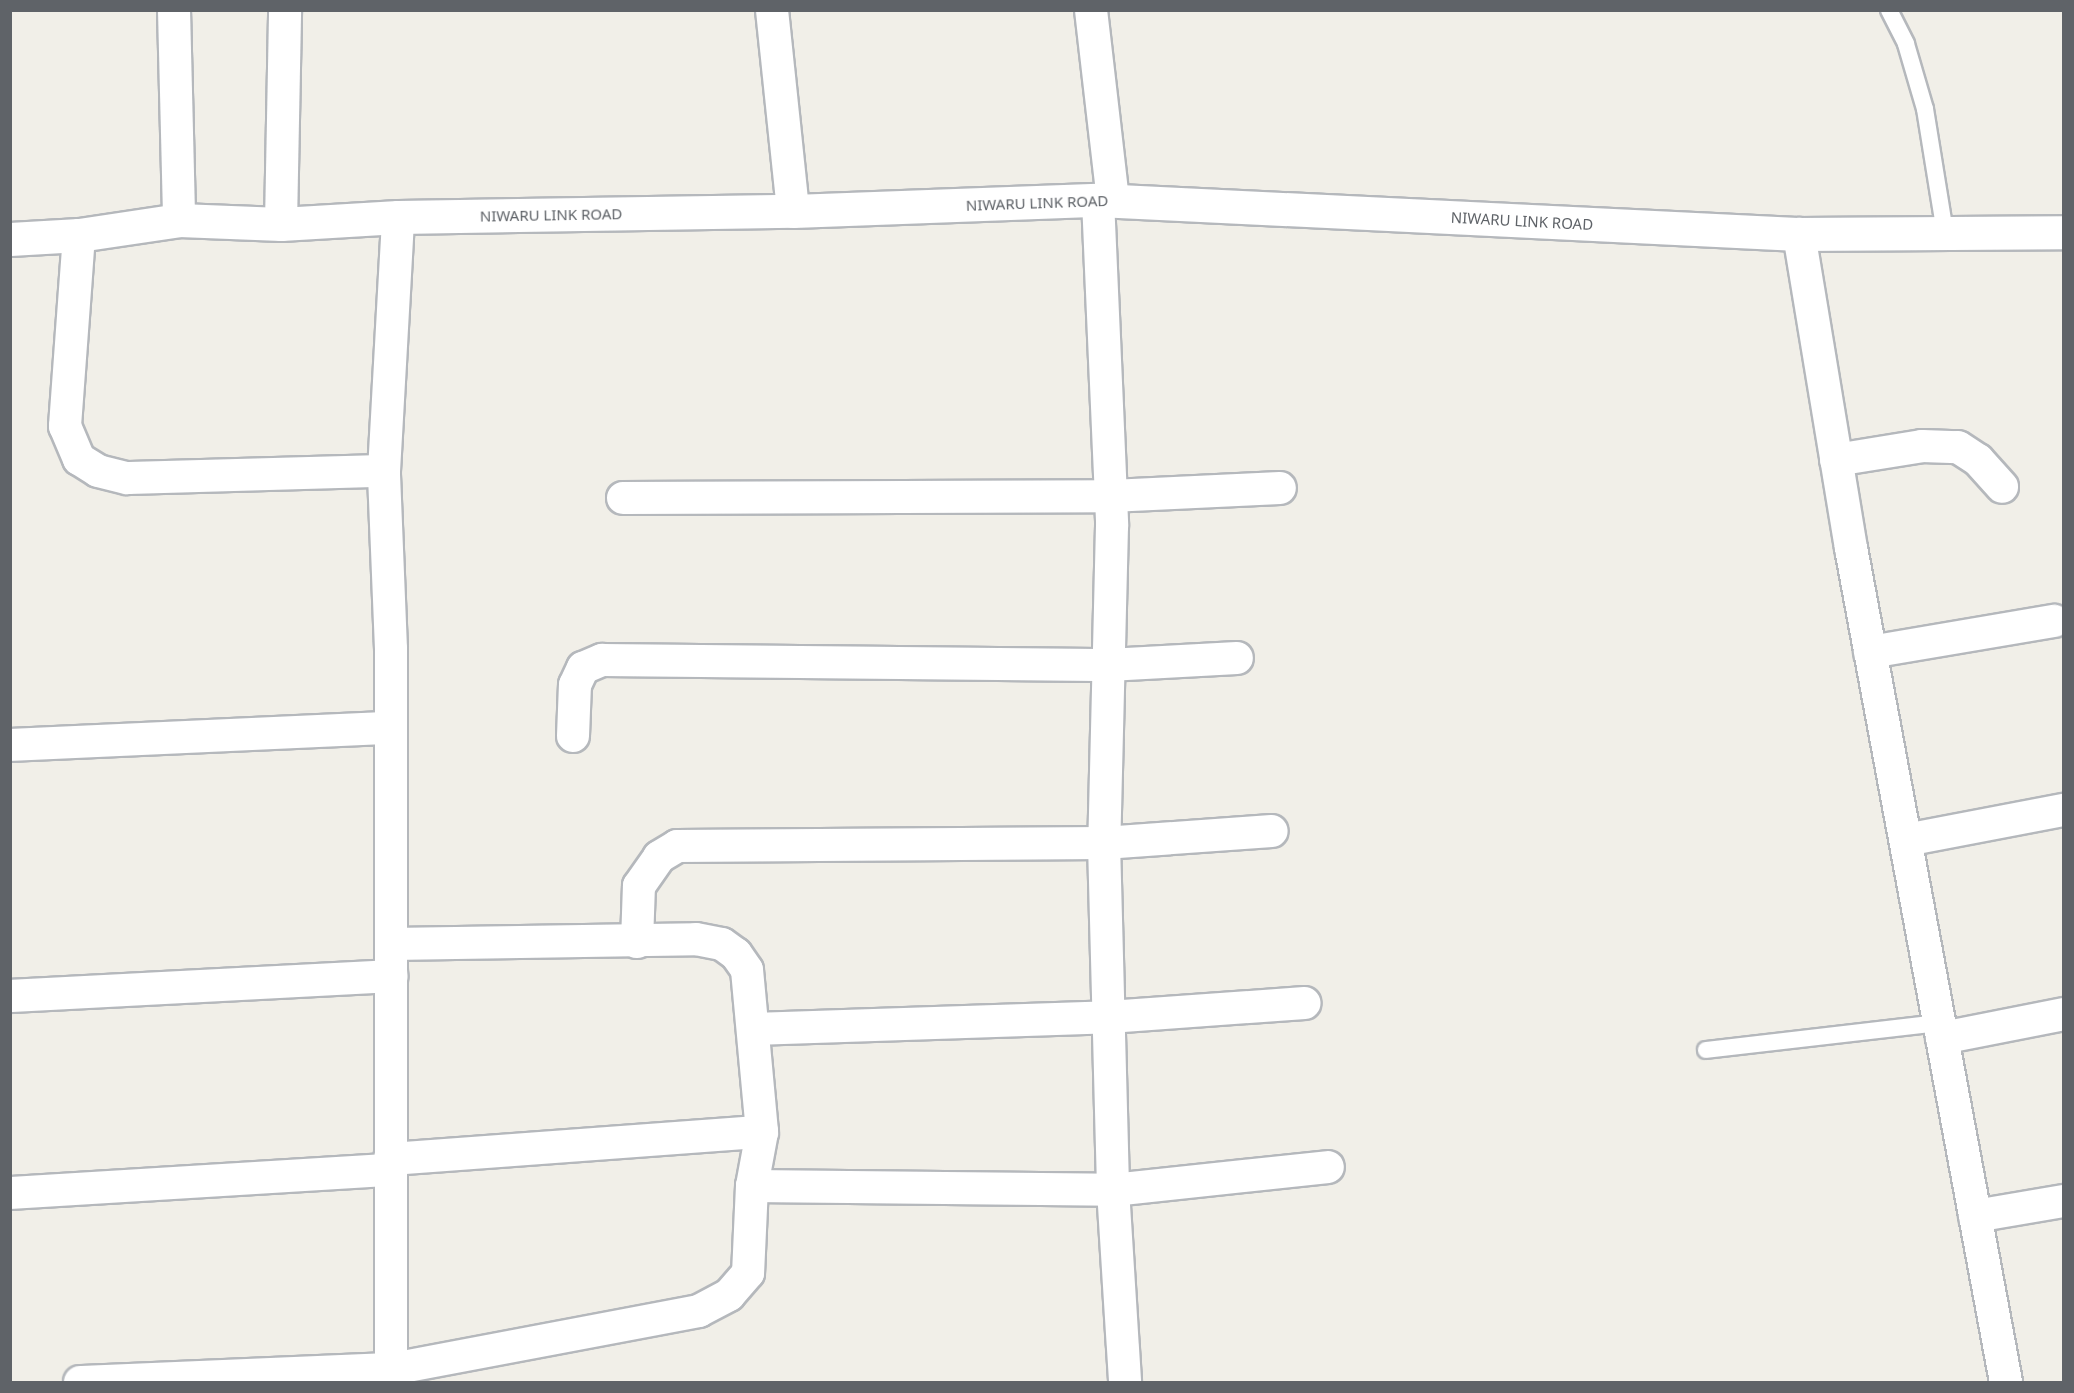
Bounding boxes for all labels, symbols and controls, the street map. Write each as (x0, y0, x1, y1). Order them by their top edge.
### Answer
street label: NIWARU LINK ROAD (966, 192, 1108, 214)
street label: NIWARU LINK ROAD (480, 205, 622, 225)
street label: NIWARU LINK ROAD (1450, 208, 1594, 234)

